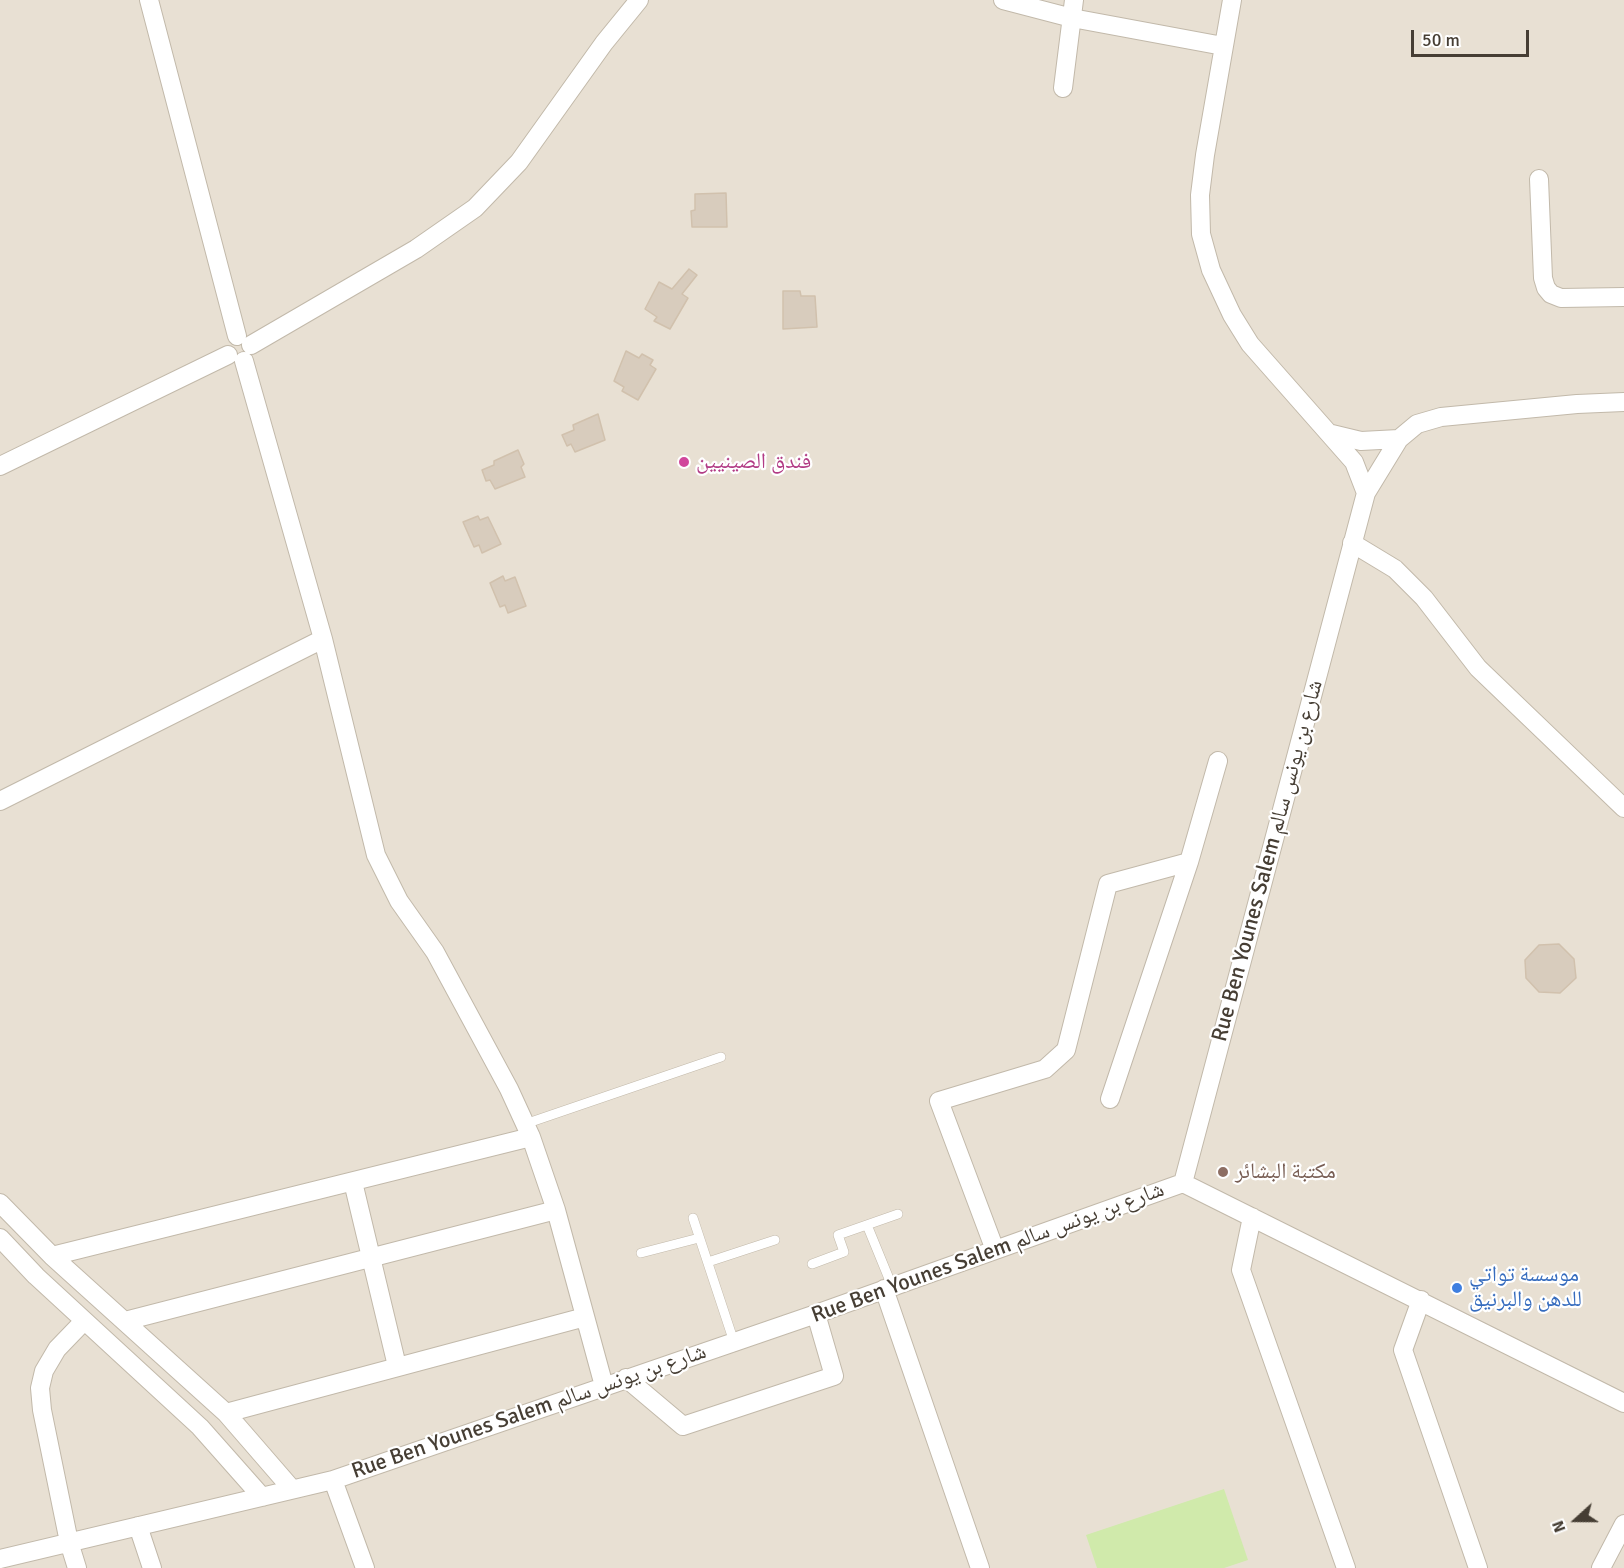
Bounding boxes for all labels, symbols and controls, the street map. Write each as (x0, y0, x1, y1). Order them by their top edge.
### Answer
scale bar (1414, 18, 1532, 56)
text: 50 m (1422, 29, 1460, 51)
place label: فندق الصينيين (696, 449, 811, 475)
marker: فندق الصينيين (677, 455, 691, 469)
street label: Rue Ben Younes Salem شارع بن يونس سالم (1207, 677, 1329, 1045)
place label: مكتبة البشائر (1235, 1159, 1336, 1185)
marker: مكتبة البشائر (1216, 1165, 1230, 1179)
street label: Rue Ben Younes Salem شارع بن يونس سالم (808, 1177, 1168, 1329)
place label: موسسة تواتي للدهن والبرنيق (1469, 1262, 1582, 1314)
marker: موسسة تواتي للدهن والبرنيق (1450, 1281, 1464, 1295)
street label: Rue Ben Younes Salem شارع بن يونس سالم (348, 1339, 710, 1485)
north arrow (1546, 1490, 1606, 1550)
text: N (1548, 1518, 1571, 1535)

